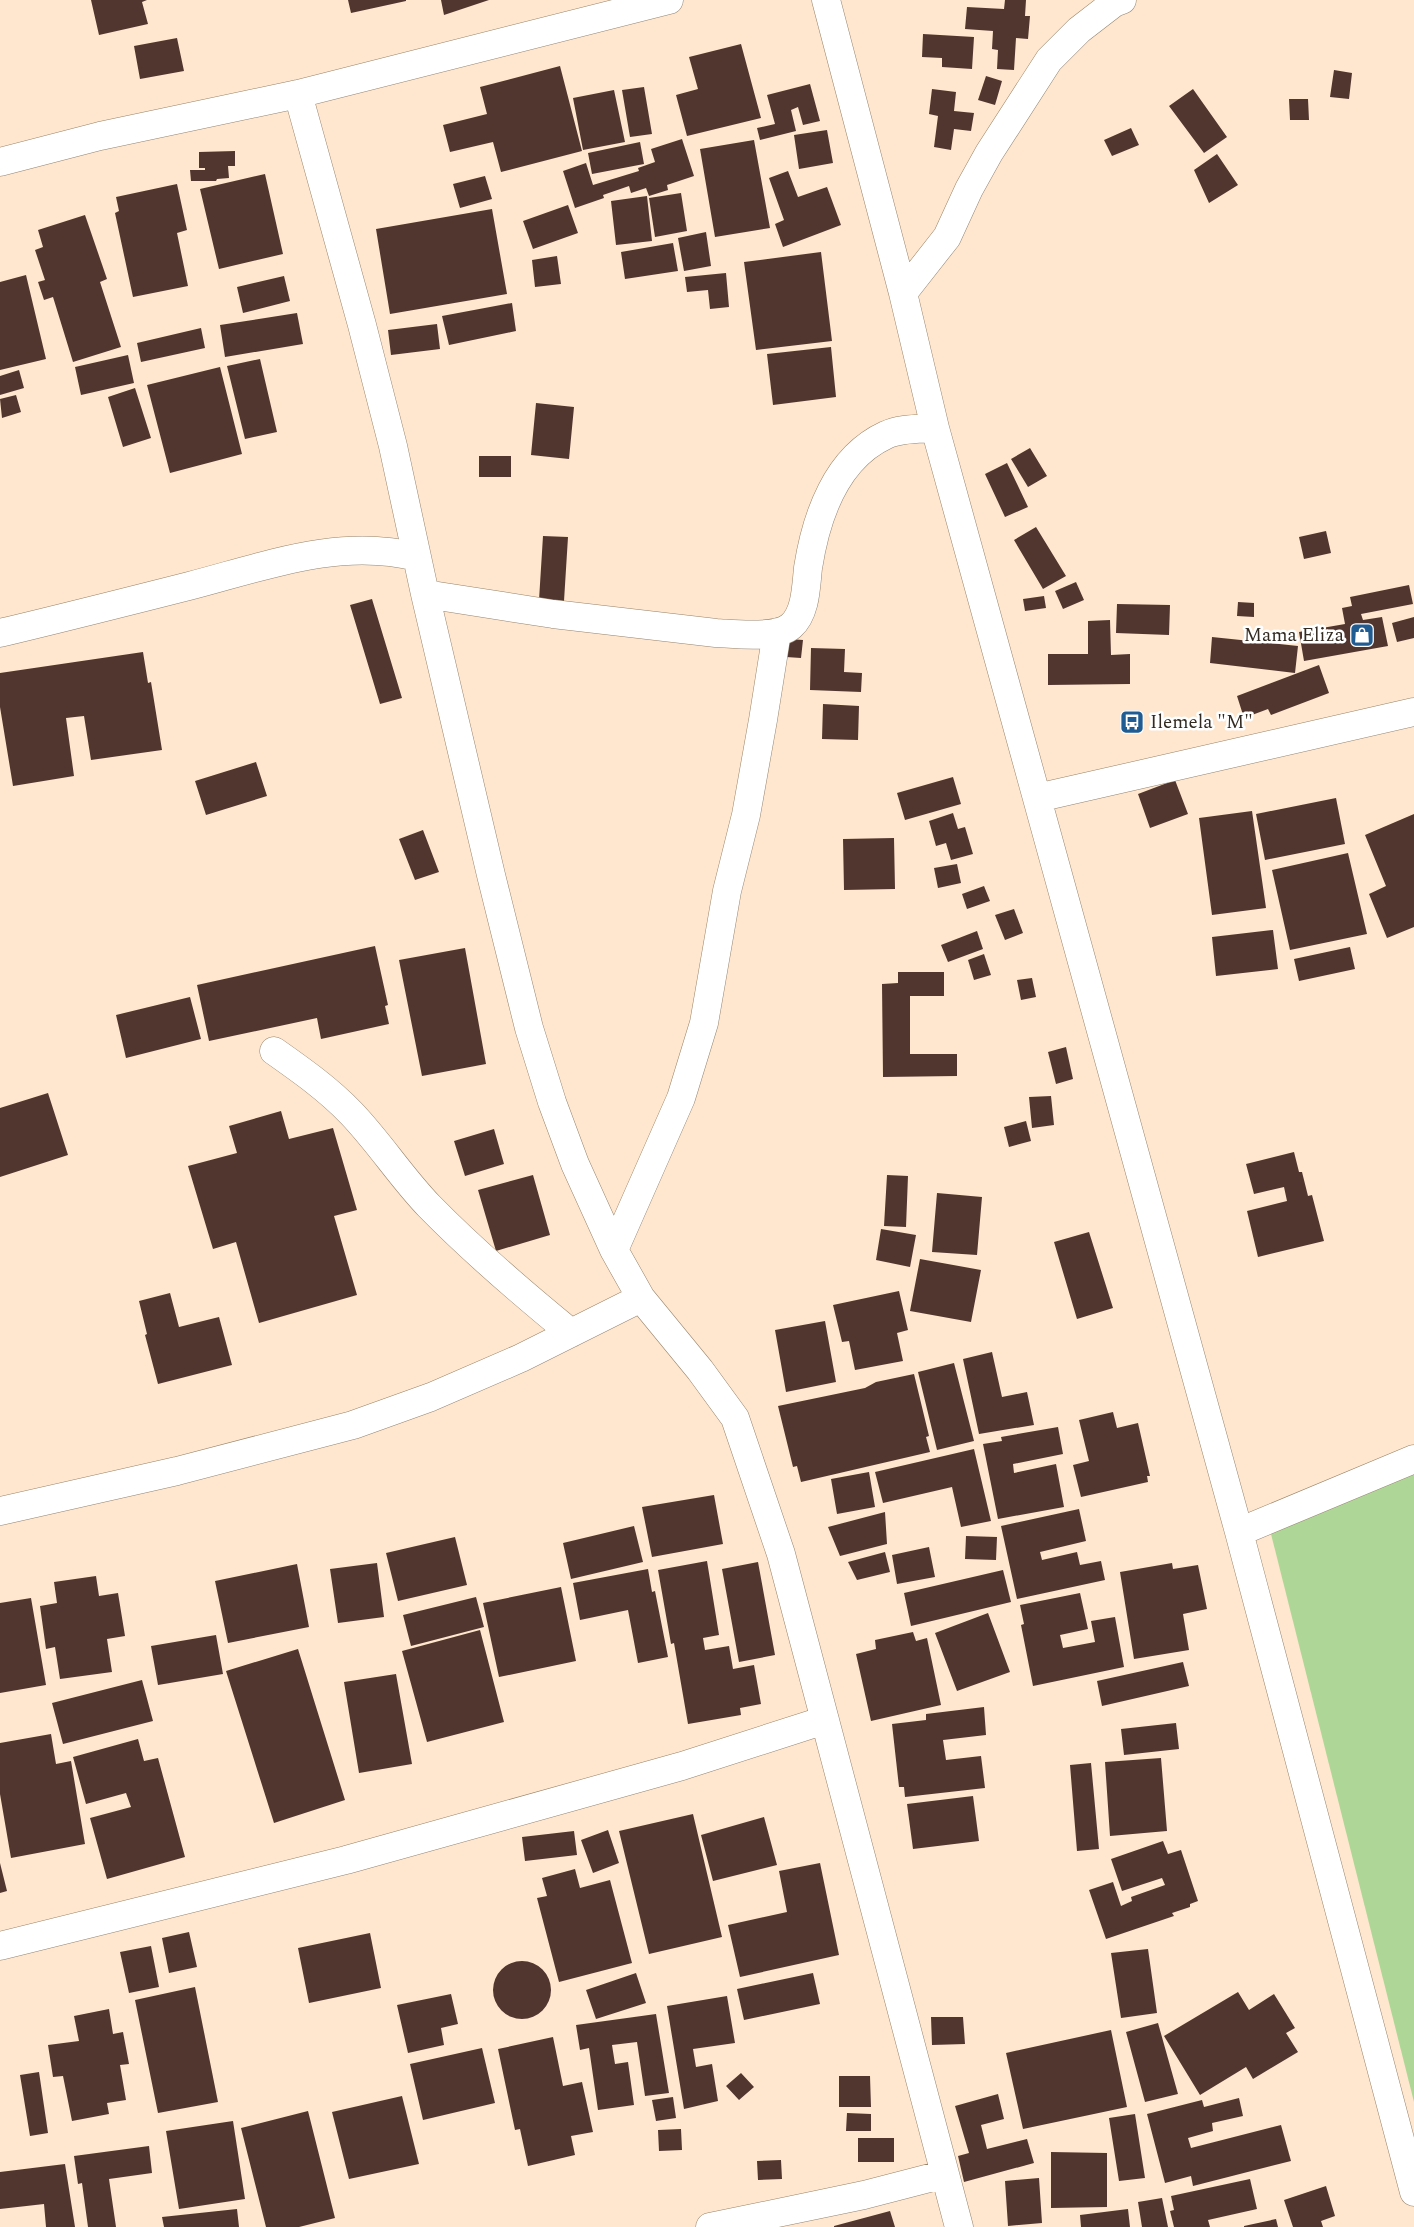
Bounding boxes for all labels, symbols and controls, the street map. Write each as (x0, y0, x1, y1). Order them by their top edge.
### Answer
place label: Mama Eliza (1244, 621, 1345, 650)
shop icon: Mama Eliza (1349, 622, 1375, 648)
place label: Ilemela "M" (1150, 708, 1253, 737)
bus stop icon: Ilemela "M" (1119, 709, 1145, 735)

